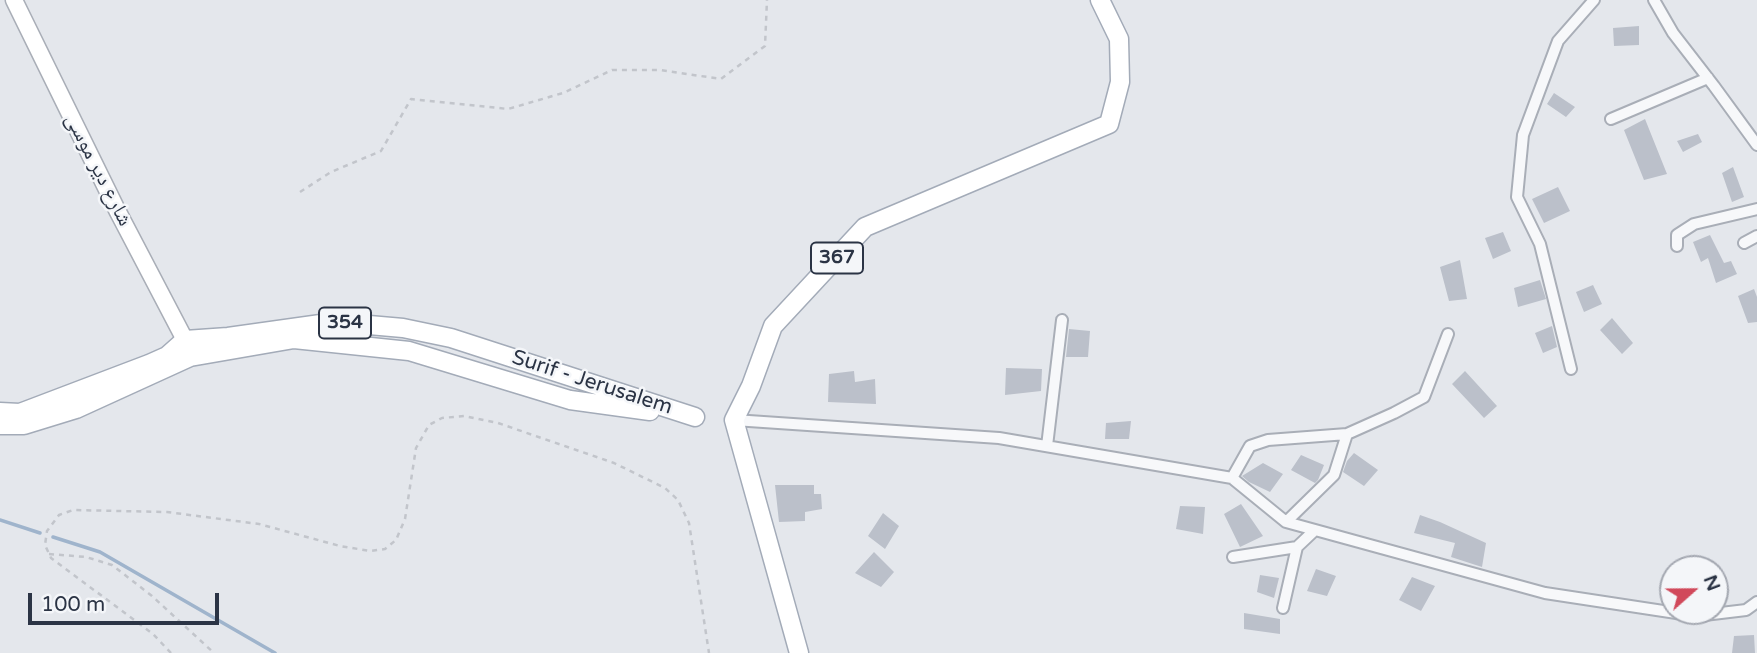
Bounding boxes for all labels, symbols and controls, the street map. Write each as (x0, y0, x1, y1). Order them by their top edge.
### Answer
street label: شارع دير موسى (59, 110, 137, 230)
road number: 367 (811, 242, 863, 274)
road number: 354 (319, 308, 371, 338)
street label: Surif - Jerusalem (509, 345, 675, 421)
north arrow (1659, 555, 1729, 625)
text: N (1699, 572, 1725, 594)
scale bar (32, 580, 222, 624)
text: 100 m (41, 592, 105, 617)

